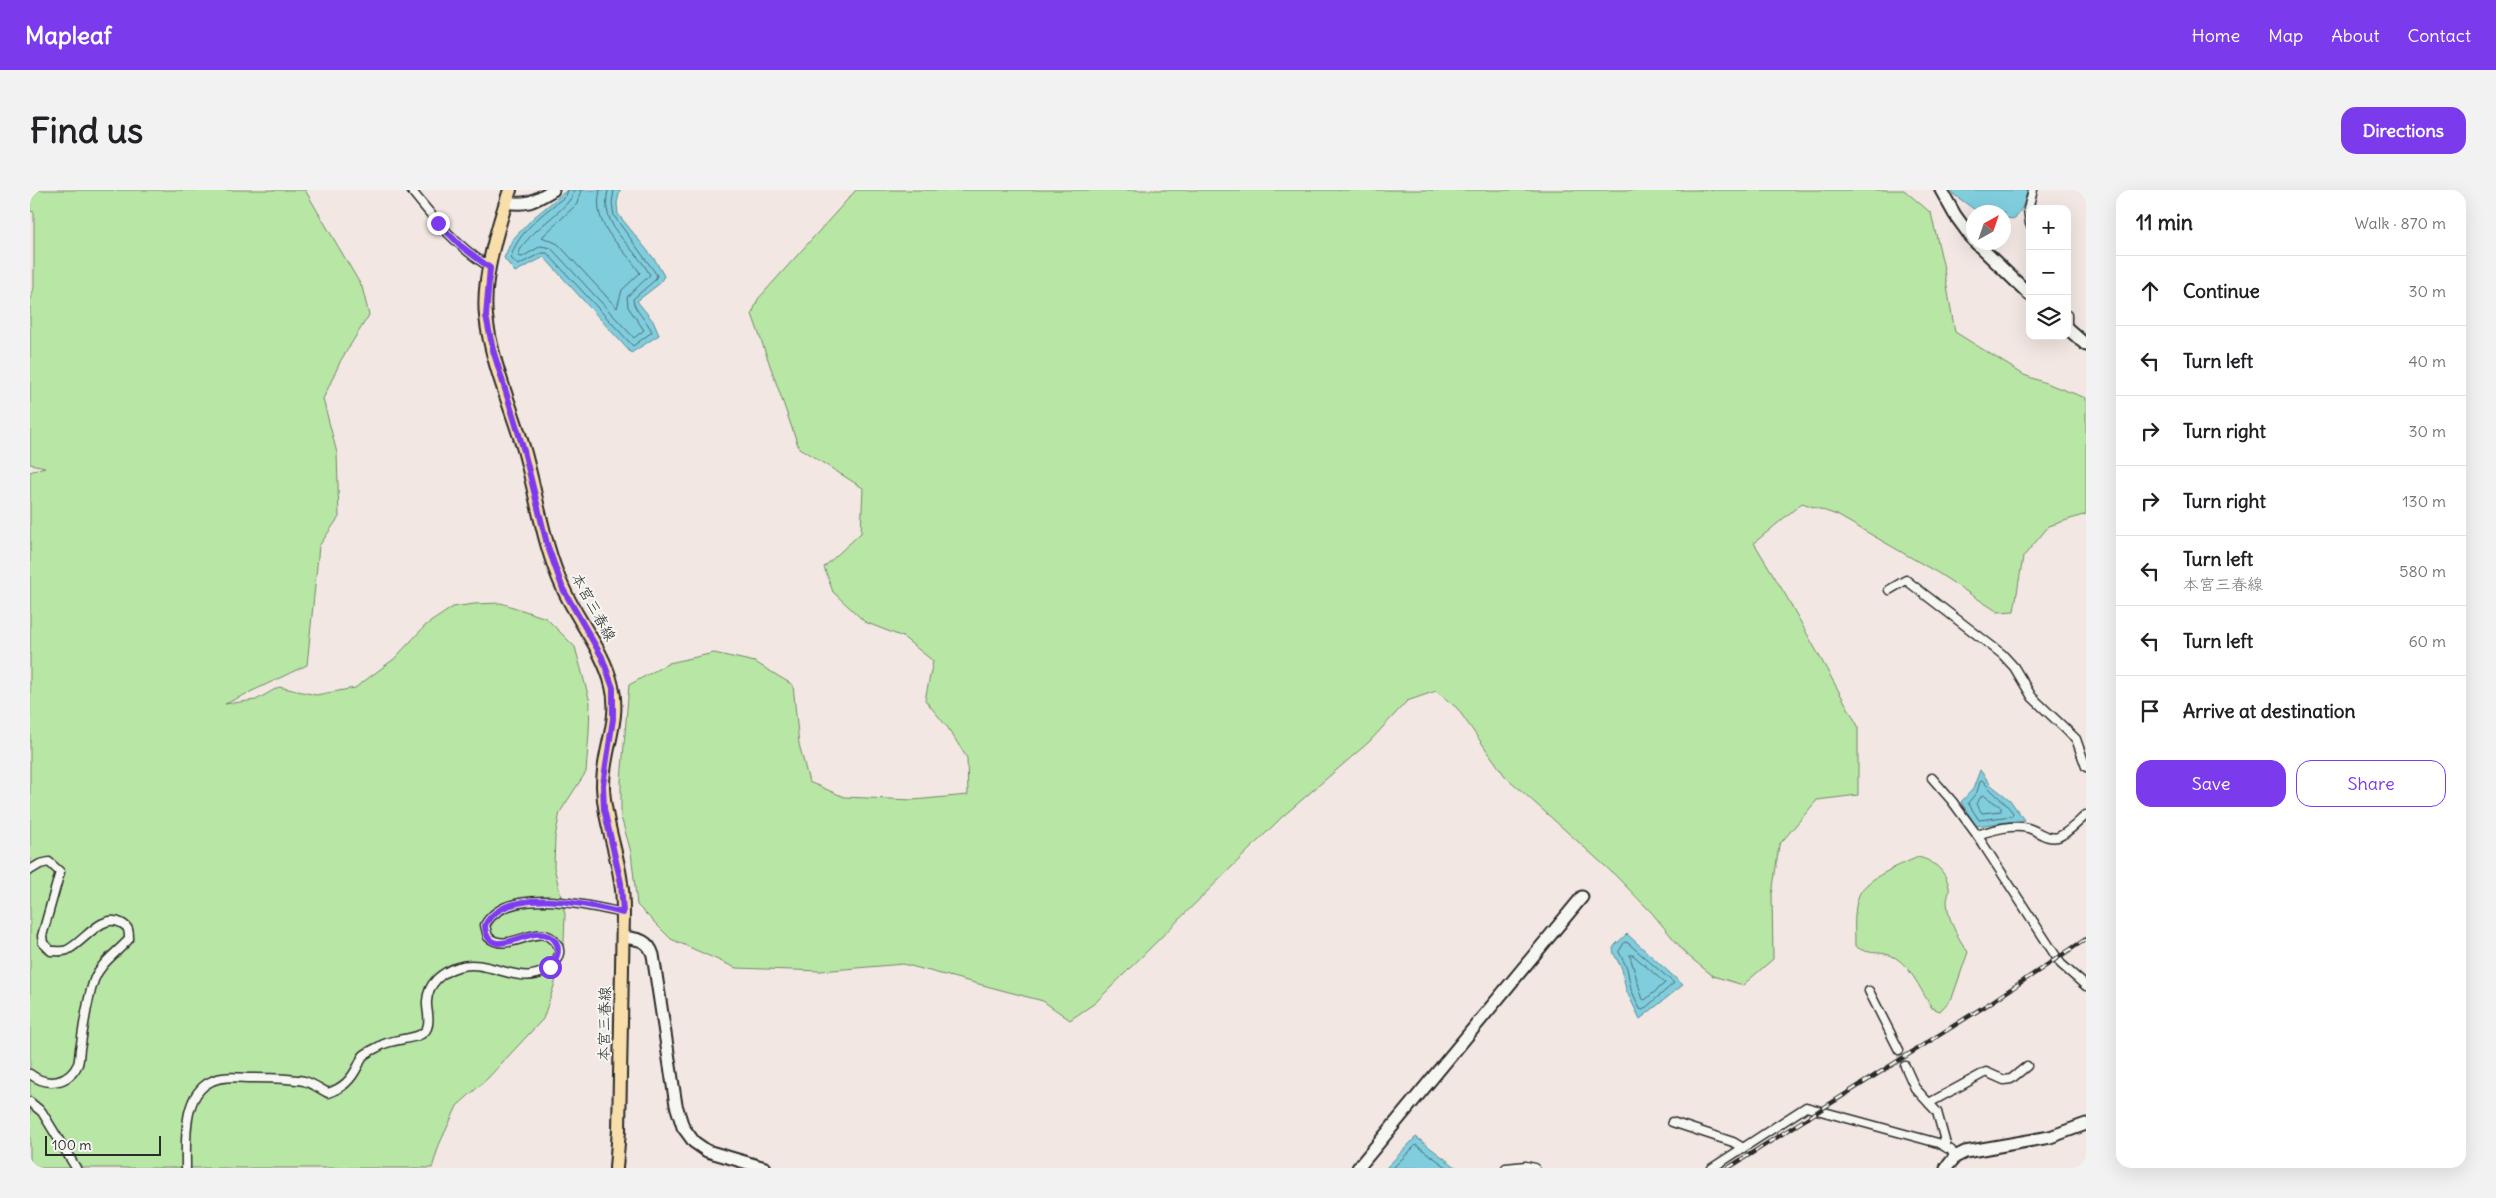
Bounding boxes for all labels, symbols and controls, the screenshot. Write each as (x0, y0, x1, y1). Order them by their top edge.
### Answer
text: Mapleaf (25, 20, 112, 50)
text: Home (2192, 24, 2240, 47)
text: Map (2268, 24, 2303, 47)
text: About (2331, 24, 2379, 47)
text: Contact (2407, 24, 2471, 47)
button: Directions (2341, 107, 2466, 154)
text: Find us (30, 108, 143, 152)
north arrow (1966, 205, 2011, 250)
map controls (2026, 205, 2071, 340)
button: + (2026, 205, 2071, 250)
text: 11 min (2136, 209, 2193, 236)
route end (427, 212, 450, 235)
text: Walk · 870 m (2355, 213, 2446, 233)
button: − (2026, 250, 2071, 295)
icon: ahead (2136, 277, 2164, 305)
text: Continue (2183, 279, 2260, 303)
text: 30 m (2409, 281, 2446, 301)
button: layers (2026, 295, 2071, 340)
icon: left (2136, 347, 2164, 375)
text: Turn left (2183, 349, 2253, 373)
text: 40 m (2408, 351, 2446, 371)
icon: right (2136, 417, 2164, 445)
text: Turn right (2183, 419, 2266, 443)
text: 30 m (2409, 421, 2446, 441)
icon: right (2136, 487, 2164, 515)
text: Turn right (2183, 489, 2266, 513)
text: 130 m (2402, 491, 2446, 511)
text: Turn left (2183, 547, 2253, 571)
icon: left (2136, 557, 2164, 585)
text: 580 m (2399, 561, 2446, 581)
street label: 本宮三春線 (568, 570, 620, 644)
text: 本宮三春線 (2183, 574, 2263, 594)
icon: left (2136, 627, 2164, 655)
text: Turn left (2183, 629, 2253, 653)
text: 60 m (2408, 631, 2446, 651)
icon: arrive (2136, 697, 2164, 725)
text: Arrive at destination (2183, 699, 2356, 723)
button: Save (2136, 760, 2286, 807)
button: Share (2296, 760, 2446, 807)
route start (539, 956, 562, 979)
street label: 本宮三春線 (594, 986, 614, 1062)
scale bar (45, 1133, 161, 1156)
text: 100 m (52, 1136, 92, 1154)

